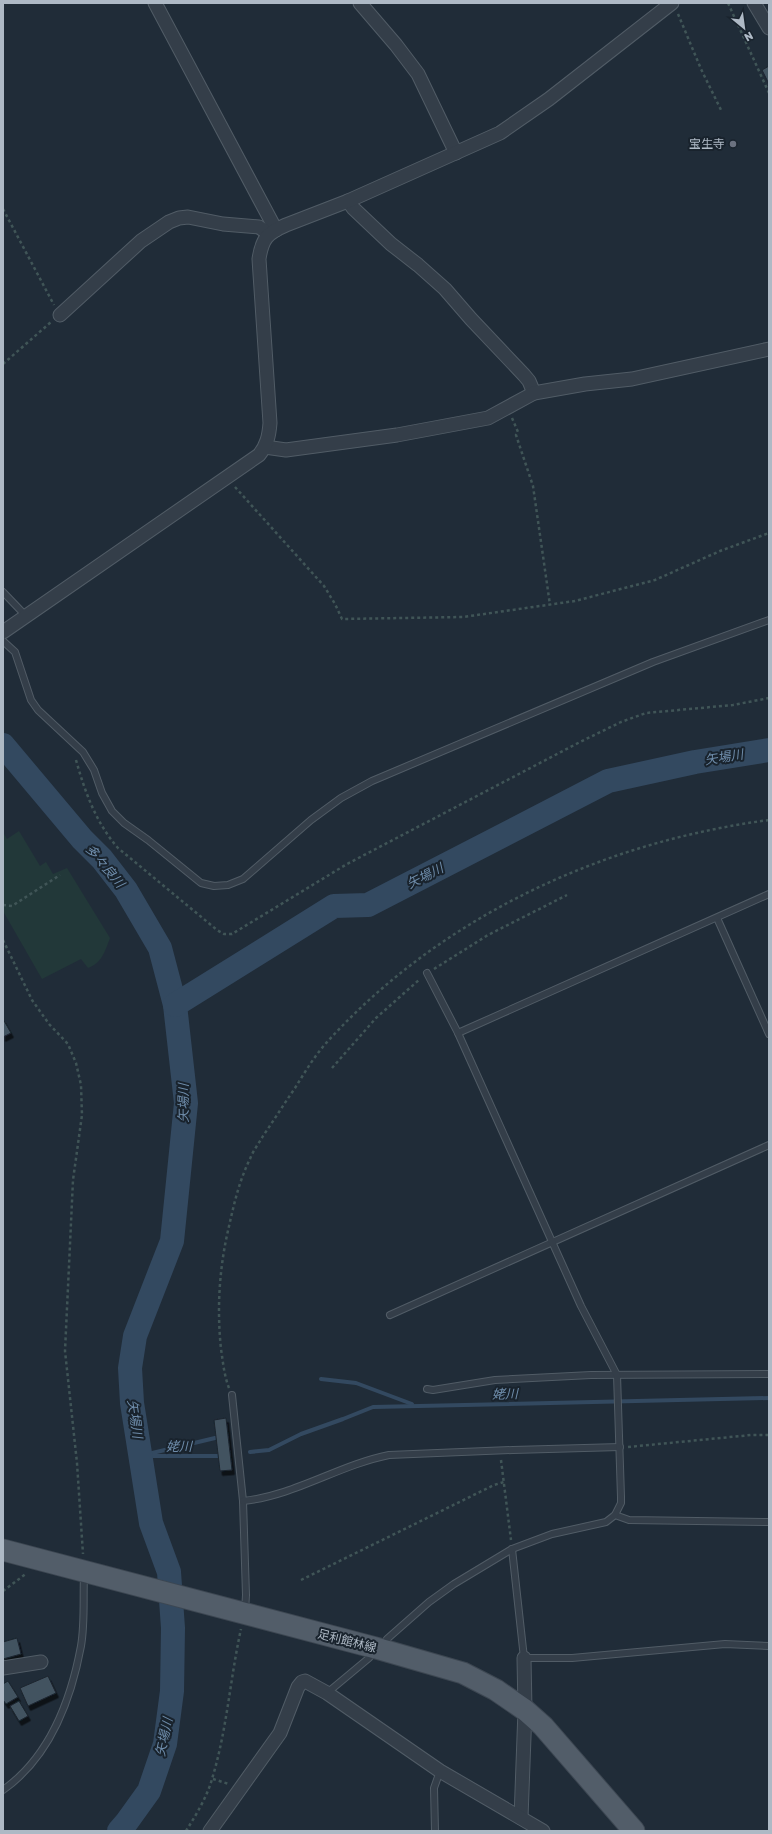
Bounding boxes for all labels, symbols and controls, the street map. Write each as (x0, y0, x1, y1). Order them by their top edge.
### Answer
north arrow (724, 8, 764, 48)
text: N (742, 29, 755, 44)
place label: 宝生寺 (689, 137, 725, 151)
marker: 宝生寺 (728, 139, 738, 149)
water label: 矢場川 (704, 746, 746, 767)
water label: 多々良川 (83, 841, 129, 892)
water label: 矢場川 (404, 860, 448, 892)
water label: 矢場川 (176, 1082, 191, 1123)
water label: 姥川 (492, 1386, 520, 1402)
water label: 矢場川 (125, 1399, 145, 1441)
water label: 姥川 (166, 1439, 194, 1454)
street label: 足利館林線 (316, 1627, 378, 1655)
water label: 矢場川 (153, 1714, 176, 1758)

